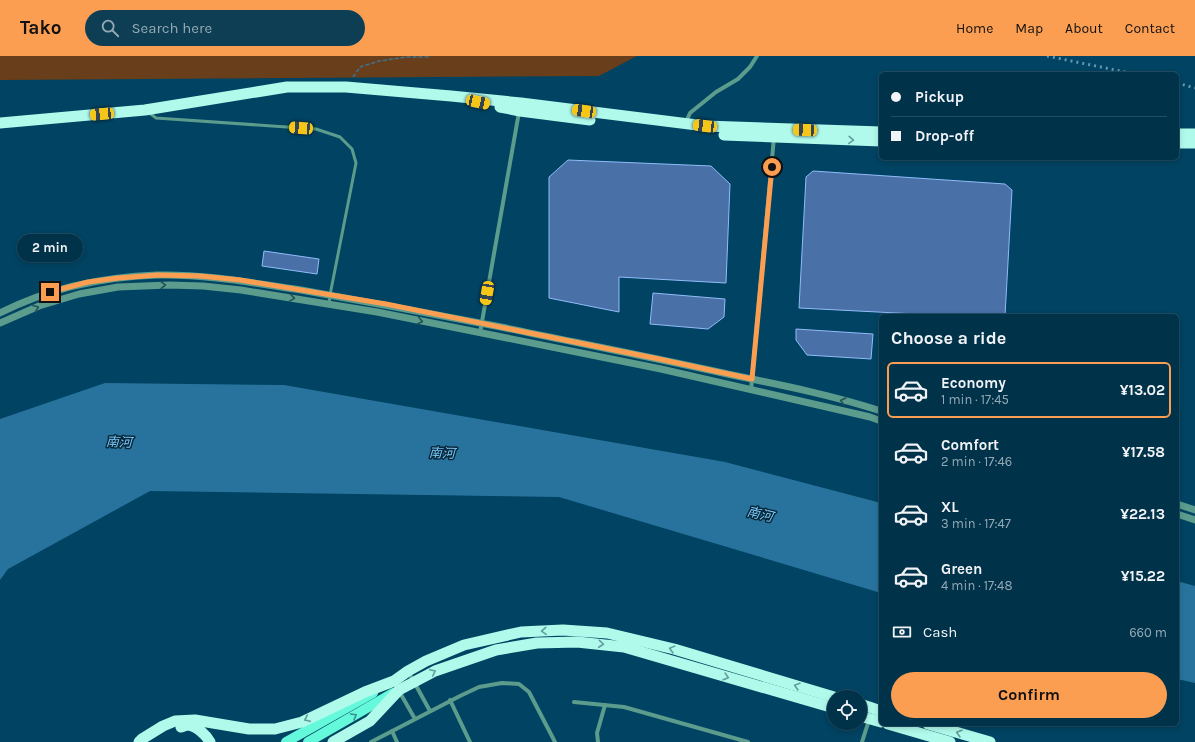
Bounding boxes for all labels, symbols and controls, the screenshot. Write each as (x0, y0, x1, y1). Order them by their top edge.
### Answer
search box (85, 10, 365, 46)
text: Tako (20, 17, 61, 39)
icon: search (99, 17, 121, 39)
text: Search here (131, 19, 212, 37)
text: Home (956, 20, 993, 37)
text: Map (1015, 20, 1043, 37)
text: About (1065, 20, 1103, 37)
text: Contact (1125, 20, 1175, 37)
text: Pickup (915, 88, 964, 106)
car (465, 94, 491, 110)
car (571, 103, 597, 119)
car (90, 107, 114, 121)
car (692, 119, 718, 133)
car (289, 121, 313, 135)
car (793, 124, 817, 136)
text: Drop-off (915, 127, 974, 145)
one-way arrow (848, 136, 854, 144)
route start (763, 158, 781, 176)
callout: 2 min (17, 234, 83, 262)
text: 2 min (32, 240, 68, 255)
car (479, 280, 495, 306)
one-way arrow (160, 281, 166, 289)
route end (41, 283, 59, 301)
one-way arrow (289, 293, 295, 302)
one-way arrow (32, 304, 39, 312)
one-way arrow (417, 316, 423, 324)
text: Choose a ride (891, 327, 1006, 349)
icon: car (893, 372, 929, 408)
text: Economy (941, 374, 1006, 392)
text: ¥13.02 (1120, 381, 1165, 399)
text: 1 min · 17:45 (941, 392, 1009, 407)
one-way arrow (840, 397, 847, 405)
water label: 南河 (106, 434, 135, 450)
icon: car (893, 434, 929, 470)
text: Comfort (941, 436, 999, 454)
text: ¥17.58 (1122, 443, 1165, 461)
water label: 南河 (429, 445, 458, 461)
text: 2 min · 17:46 (941, 454, 1012, 469)
icon: car (893, 496, 929, 532)
text: XL (941, 498, 959, 516)
water label: 南河 (746, 504, 777, 525)
text: ¥22.13 (1120, 505, 1165, 523)
text: 3 min · 17:47 (941, 516, 1011, 531)
icon: car (893, 558, 929, 594)
text: Green (941, 560, 982, 578)
text: ¥15.22 (1121, 567, 1165, 585)
text: 4 min · 17:48 (941, 578, 1012, 593)
icon: cash (891, 621, 913, 643)
text: Cash (923, 623, 957, 641)
text: 660 m (1129, 625, 1167, 640)
one-way arrow (541, 626, 547, 635)
one-way arrow (598, 640, 604, 649)
one-way arrow (669, 645, 676, 654)
one-way arrow (429, 669, 437, 677)
one-way arrow (723, 672, 730, 681)
button: Confirm (891, 672, 1167, 718)
one-way arrow (793, 682, 800, 691)
map controls (827, 690, 867, 730)
button: locate (827, 690, 867, 730)
one-way arrow (350, 713, 357, 720)
one-way arrow (304, 714, 312, 722)
one-way arrow (956, 729, 963, 738)

